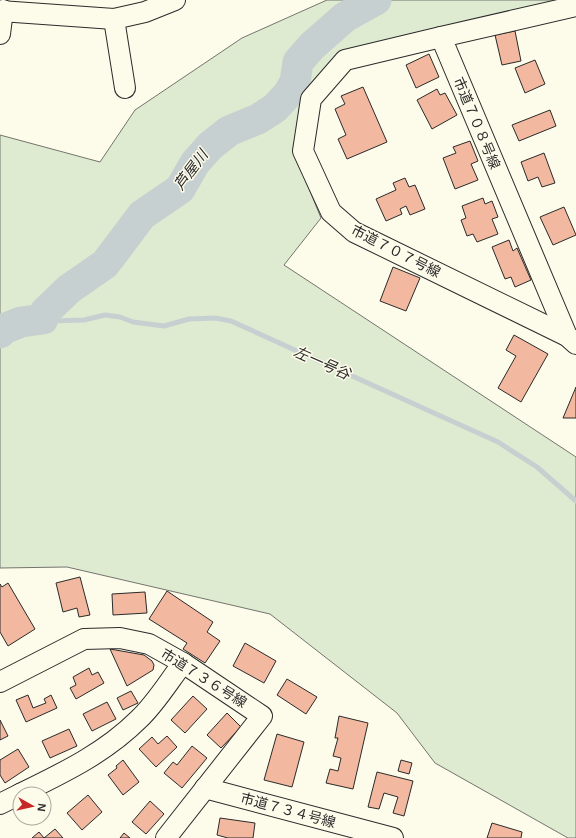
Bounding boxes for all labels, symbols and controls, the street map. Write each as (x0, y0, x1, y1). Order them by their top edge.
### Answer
street label: 市道７０８号線 (450, 75, 504, 171)
water label: 芦屋川 (170, 145, 212, 193)
street label: 市道７０７号線 (349, 222, 443, 280)
water label: 左一号谷 (291, 343, 355, 383)
street label: 市道７３６号線 (158, 645, 250, 711)
north arrow (12, 786, 52, 826)
street label: 市道７３４号線 (239, 790, 337, 830)
text: N (35, 803, 48, 812)

